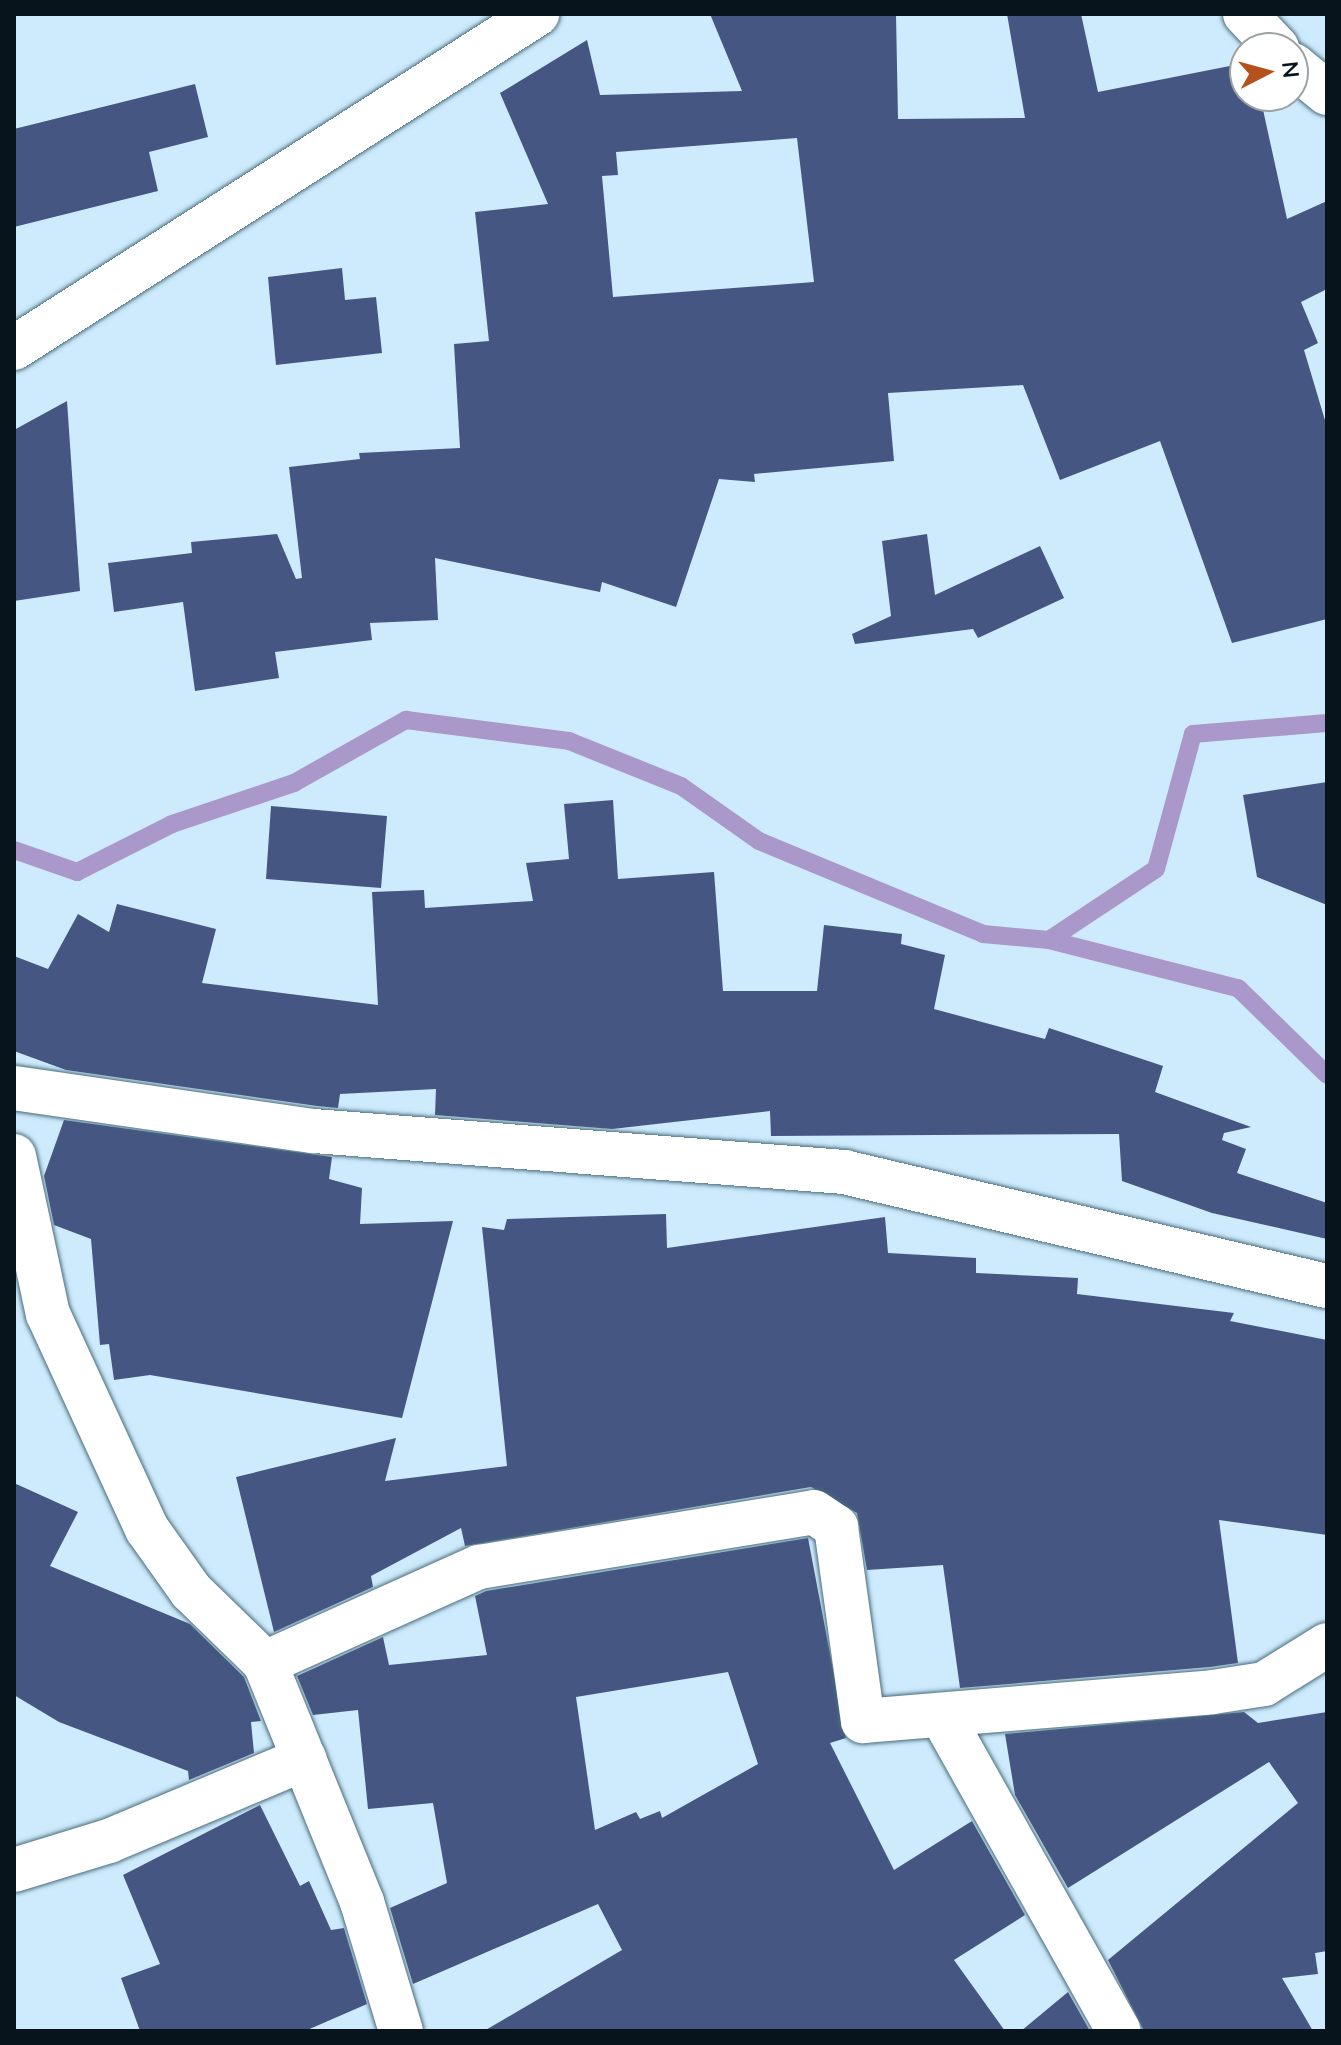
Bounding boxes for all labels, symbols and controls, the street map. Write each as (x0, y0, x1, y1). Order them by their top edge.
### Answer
north arrow (1229, 32, 1309, 112)
text: N (1276, 60, 1306, 79)

